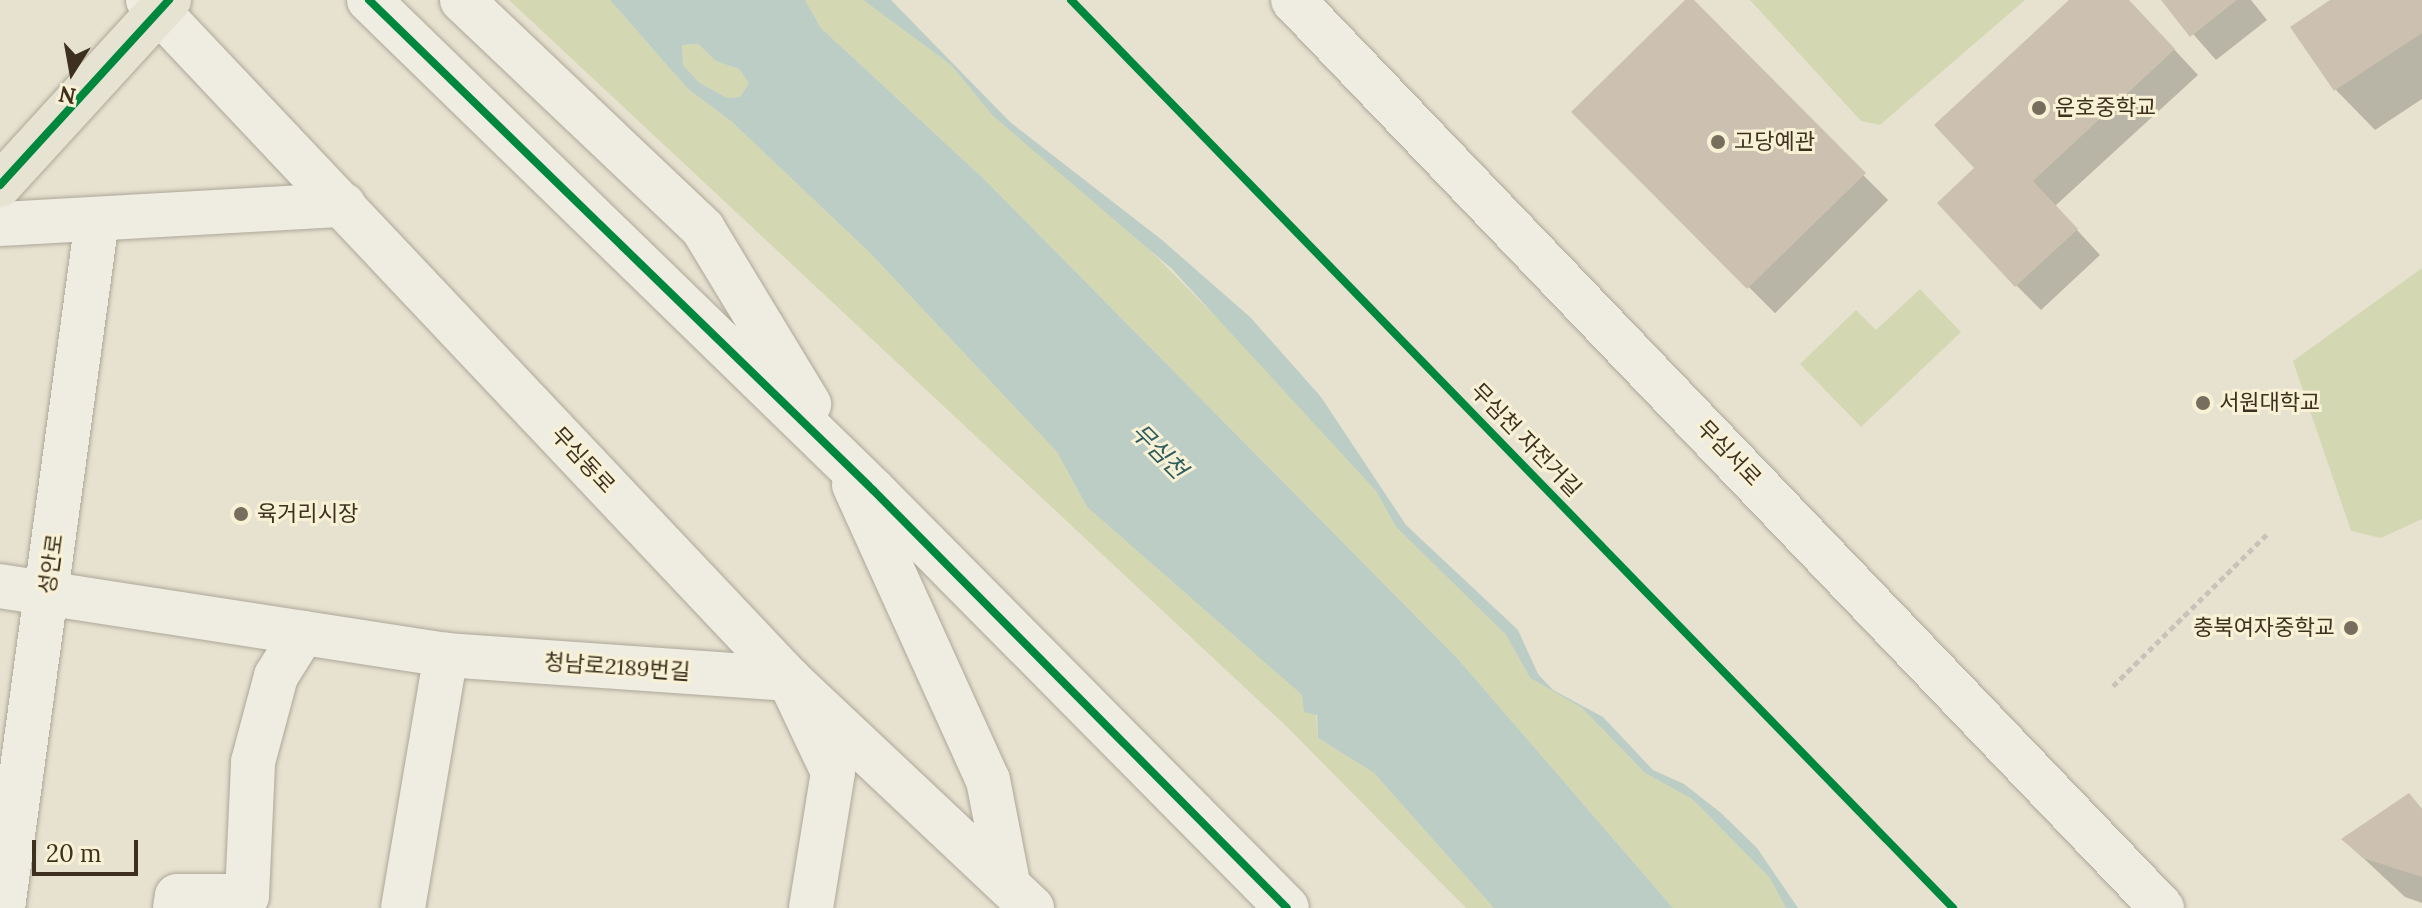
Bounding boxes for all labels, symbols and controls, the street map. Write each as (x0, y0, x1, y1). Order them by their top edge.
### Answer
north arrow (32, 32, 112, 112)
text: N (56, 80, 78, 111)
place label: 운호중학교 (2055, 95, 2156, 121)
marker: 운호중학교 (2030, 99, 2048, 117)
place label: 고당예관 (1734, 129, 1815, 155)
marker: 고당예관 (1709, 133, 1727, 151)
street label: 무심천 자전거길 (1465, 378, 1587, 502)
place label: 서원대학교 (2219, 390, 2320, 416)
marker: 서원대학교 (2194, 394, 2212, 412)
street label: 무심서로 (1691, 415, 1767, 491)
water label: 무심천 (1125, 417, 1193, 485)
street label: 무심동로 (546, 421, 620, 499)
place label: 육거리시장 (257, 501, 358, 527)
marker: 육거리시장 (232, 505, 250, 523)
street label: 성안로 (34, 532, 68, 596)
place label: 충북여자중학교 (2193, 615, 2335, 641)
marker: 충북여자중학교 (2342, 619, 2360, 637)
street label: 청남로2189번길 (543, 649, 691, 685)
scale bar (36, 824, 142, 874)
text: 20 m (46, 838, 102, 869)

